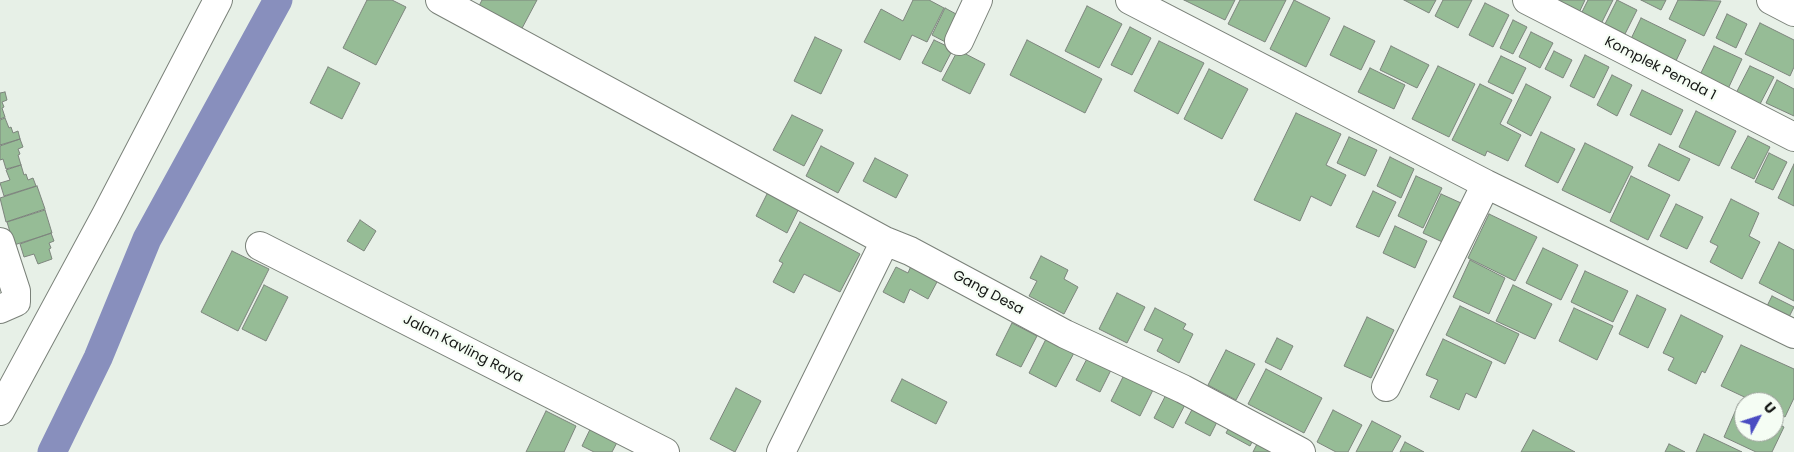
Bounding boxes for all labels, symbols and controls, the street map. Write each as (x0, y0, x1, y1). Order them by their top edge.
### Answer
street label: Komplek Pemda 1 (1602, 34, 1718, 104)
street label: Gang Desa (950, 267, 1026, 319)
street label: Jalan Kavling Raya (400, 311, 526, 387)
north arrow (1734, 392, 1784, 442)
text: U (1759, 398, 1781, 418)

